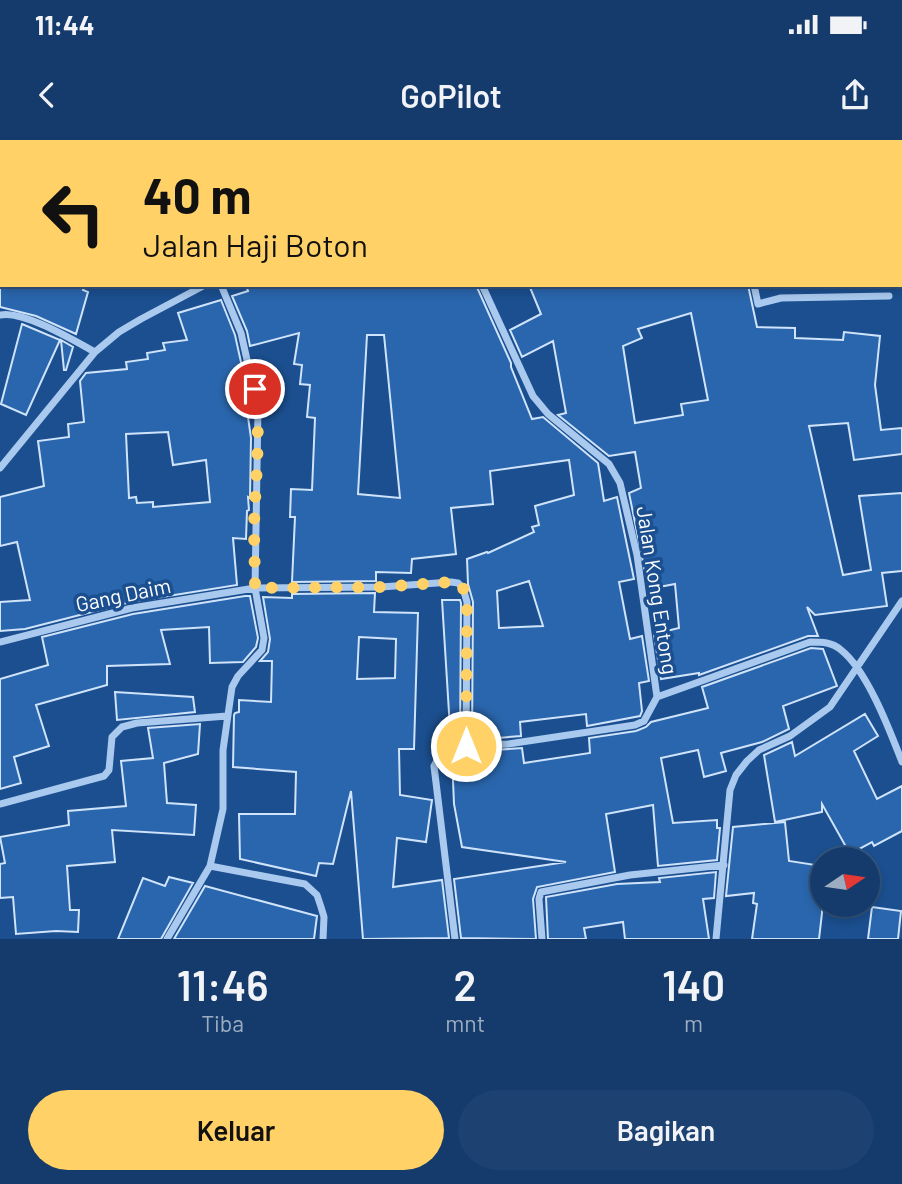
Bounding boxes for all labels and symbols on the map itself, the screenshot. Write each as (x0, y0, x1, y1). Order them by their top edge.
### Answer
pin (225, 359, 285, 419)
street label: Jalan Kong Entong (632, 504, 684, 676)
street label: Gang Daim (73, 572, 173, 616)
position arrow (429, 709, 503, 783)
north arrow (810, 847, 880, 917)

